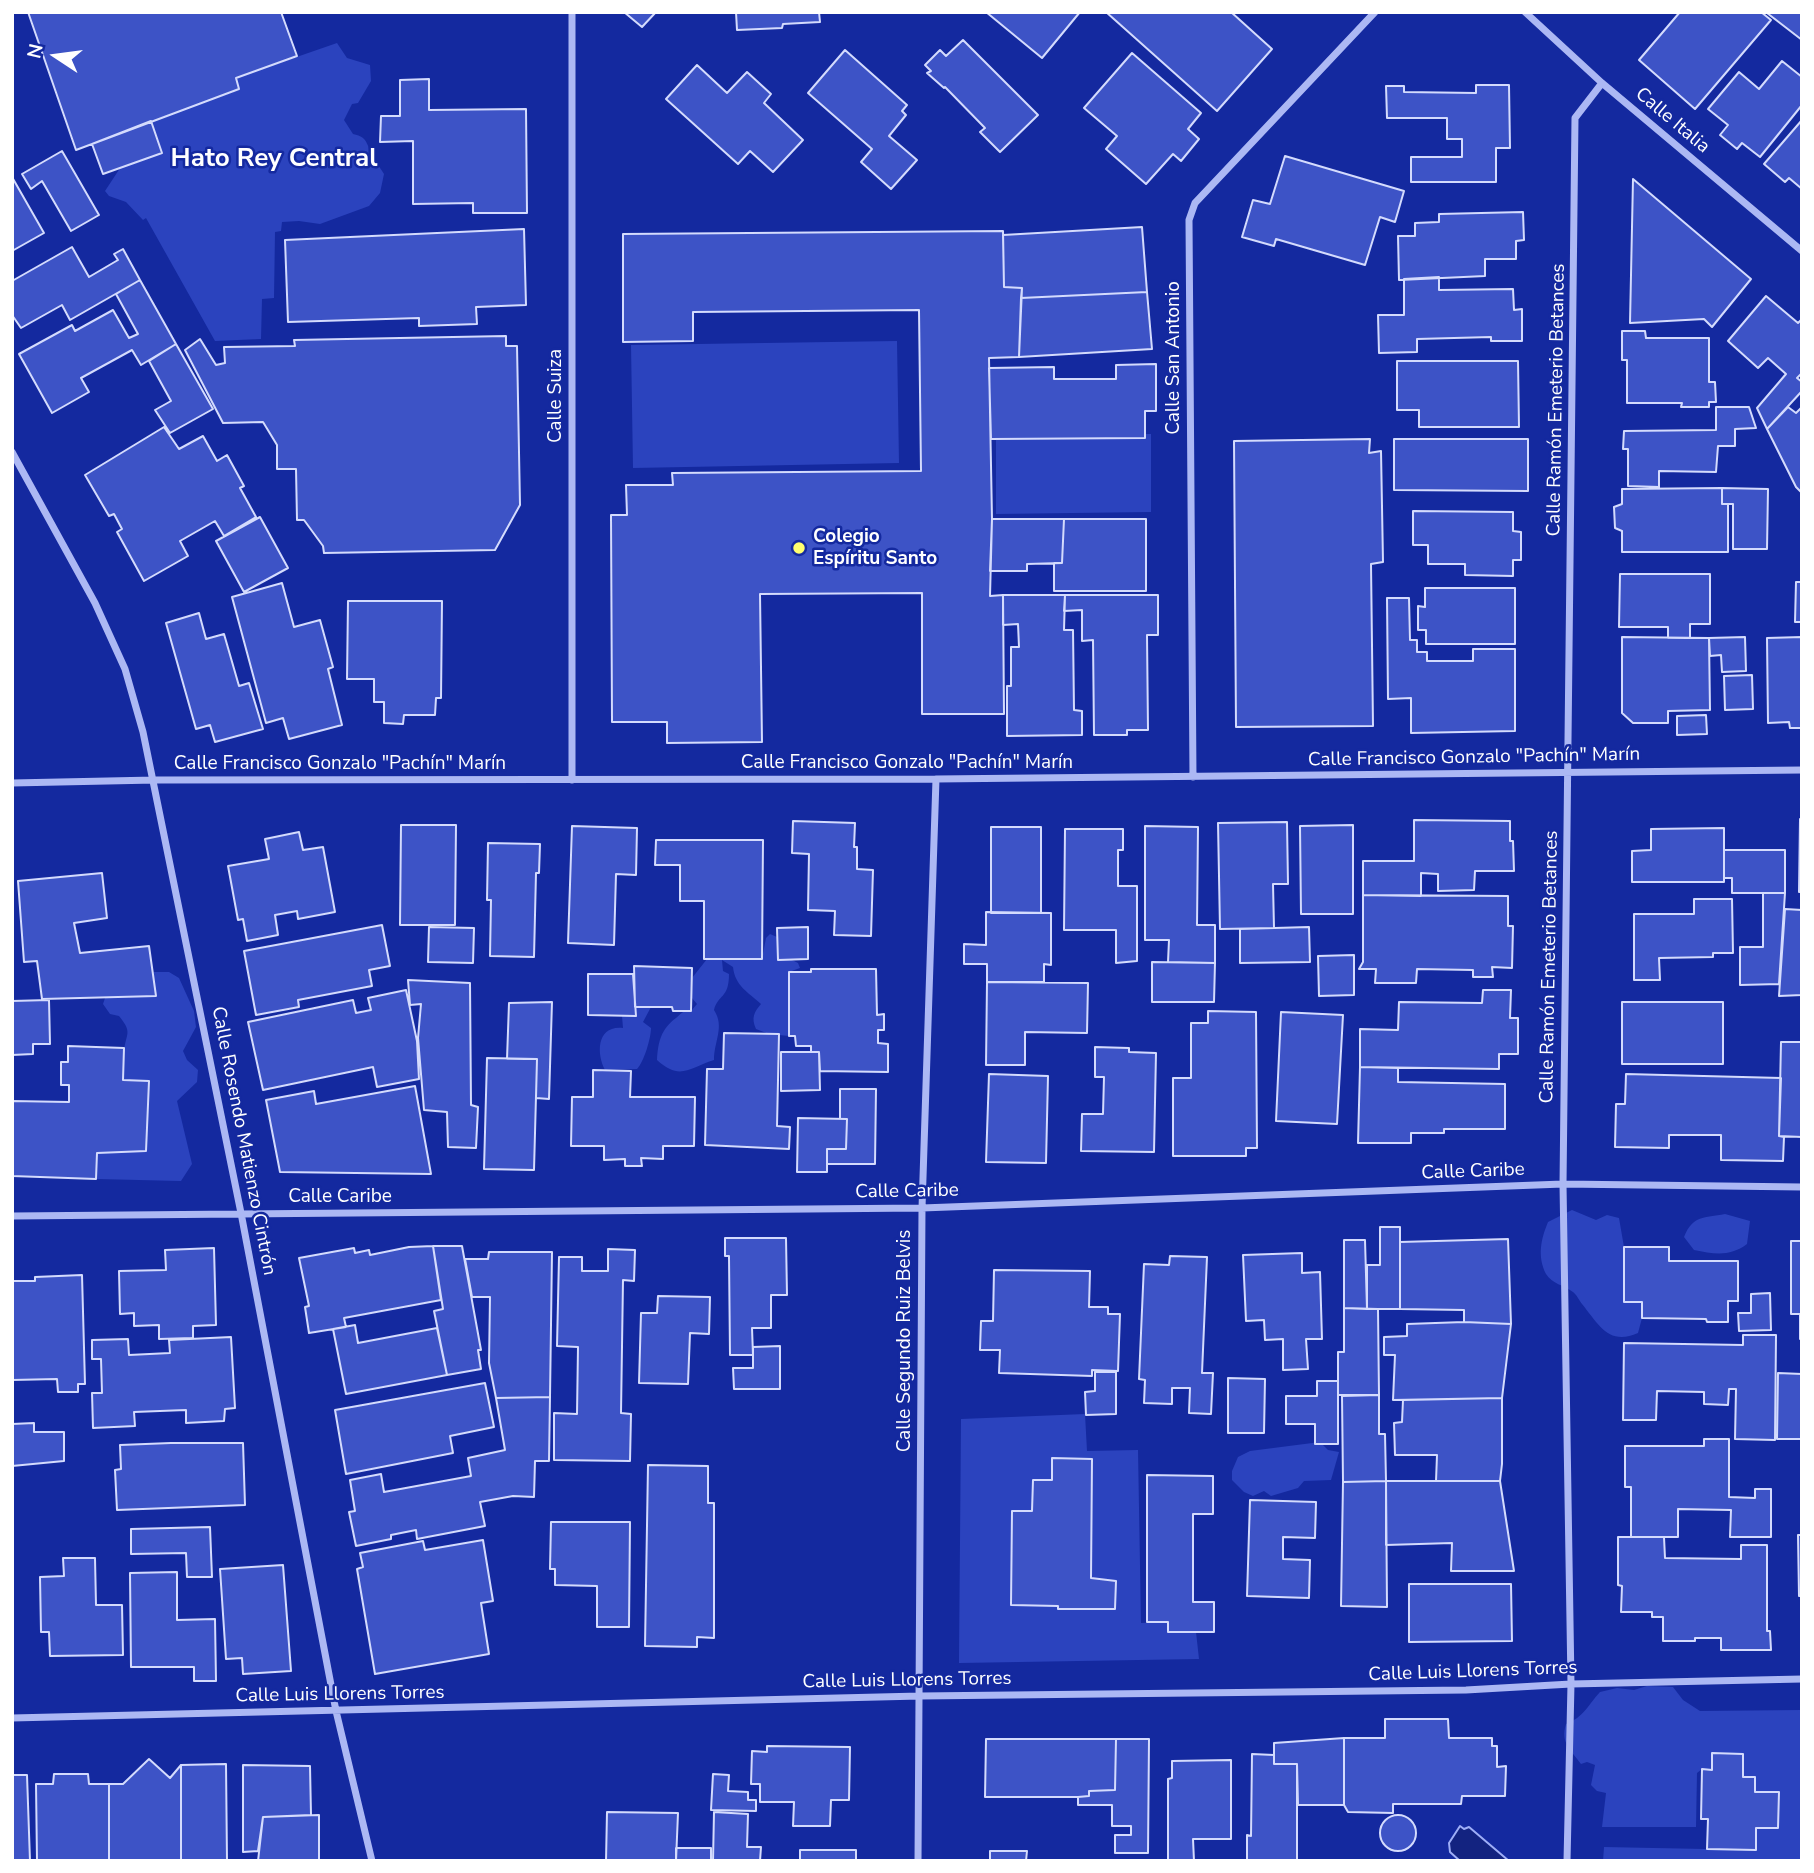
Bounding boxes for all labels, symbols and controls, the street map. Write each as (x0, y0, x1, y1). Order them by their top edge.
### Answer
north arrow (21, 21, 91, 91)
text: N (21, 41, 50, 61)
street label: Calle Italia (1630, 83, 1714, 159)
district label: Hato Rey Central (171, 144, 377, 176)
street label: Calle Ramón Emeterio Betances (1543, 263, 1571, 537)
street label: Calle San Antonio (1163, 281, 1185, 435)
street label: Calle Suiza (545, 349, 567, 443)
place label: Colegio Espíritu Santo (813, 526, 937, 570)
marker: Colegio Espíritu Santo (791, 540, 807, 556)
street label: Calle Francisco Gonzalo "Pachín" Marín (1308, 744, 1640, 772)
street label: Calle Francisco Gonzalo "Pachín" Marín (741, 752, 1073, 774)
street label: Calle Francisco Gonzalo "Pachín" Marín (174, 753, 506, 775)
street label: Calle Ramón Emeterio Betances (1536, 830, 1564, 1104)
street label: Calle Rosendo Matienzo Cintrón (206, 1005, 280, 1277)
street label: Calle Caribe (1421, 1159, 1525, 1185)
street label: Calle Caribe (855, 1180, 959, 1204)
street label: Calle Caribe (288, 1186, 392, 1208)
street label: Calle Segundo Ruiz Belvis (894, 1230, 916, 1452)
street label: Calle Luis Llorens Torres (1368, 1657, 1578, 1687)
street label: Calle Luis Llorens Torres (802, 1668, 1012, 1694)
street label: Calle Luis Llorens Torres (235, 1682, 445, 1708)

